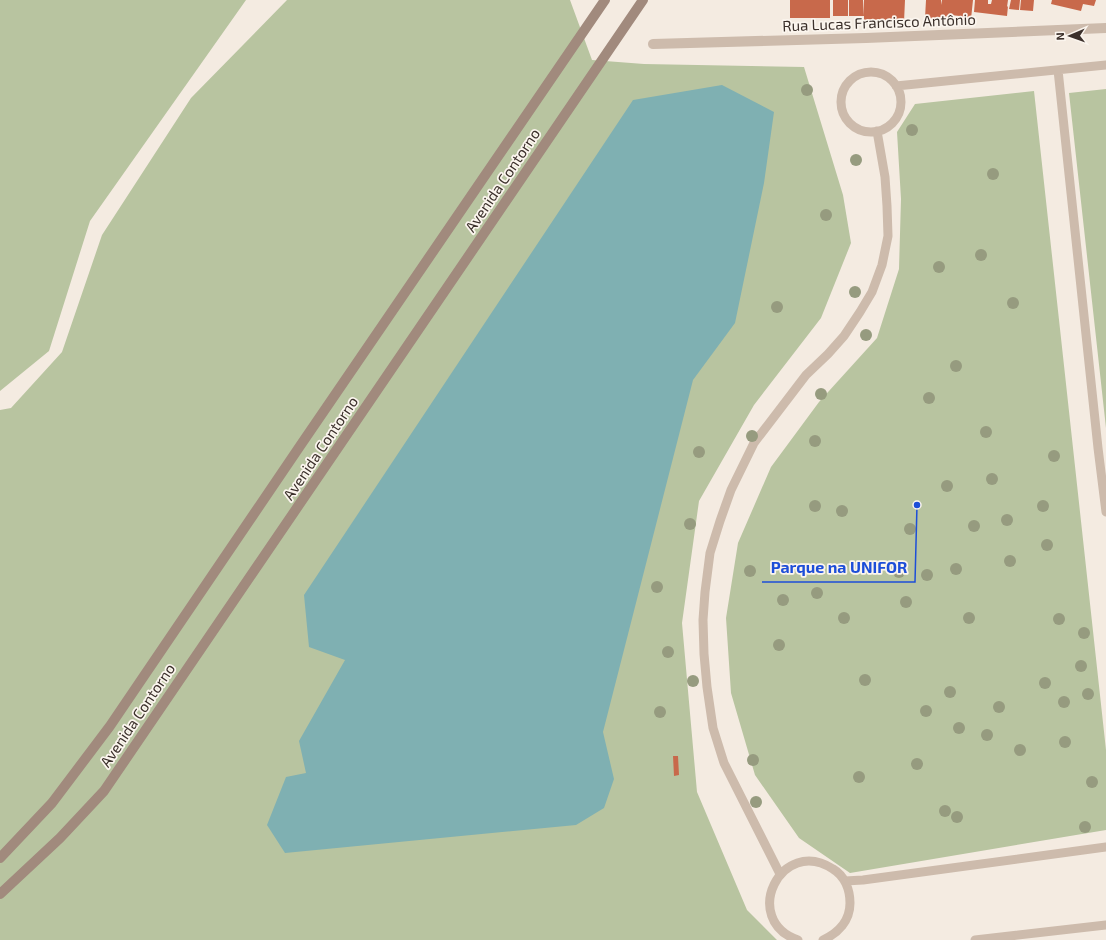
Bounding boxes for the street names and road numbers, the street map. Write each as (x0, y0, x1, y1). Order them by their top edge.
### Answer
street label: Rua Lucas Francisco Antônio (782, 10, 976, 34)
street label: Avenida Contorno (461, 125, 543, 235)
street label: Avenida Contorno (279, 393, 361, 503)
street label: Avenida Contorno (96, 660, 178, 770)

